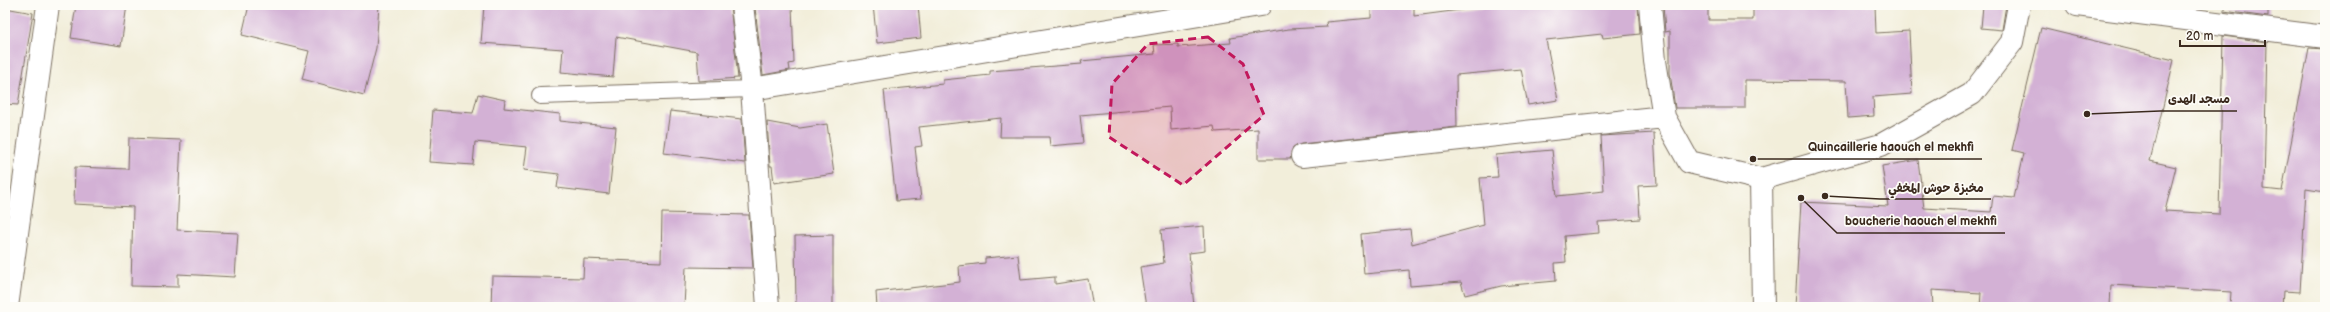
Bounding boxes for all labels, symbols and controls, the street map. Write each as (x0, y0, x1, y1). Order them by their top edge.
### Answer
scale bar (2180, 22, 2265, 48)
text: 20 m (2186, 29, 2213, 44)
callout: مسجد الهدى (2160, 87, 2237, 111)
text: مسجد الهدى (2168, 92, 2230, 107)
callout: Quincaillerie haouch el mekhfi (1800, 135, 1982, 159)
text: Quincaillerie haouch el mekhfi (1808, 140, 1974, 155)
callout: مخبزة حوش المخفي (1880, 175, 1991, 199)
text: مخبزة حوش المخفي (1888, 181, 1984, 199)
callout: boucherie haouch el mekhfi (1837, 209, 2005, 233)
text: boucherie haouch el mekhfi (1845, 214, 1997, 229)

